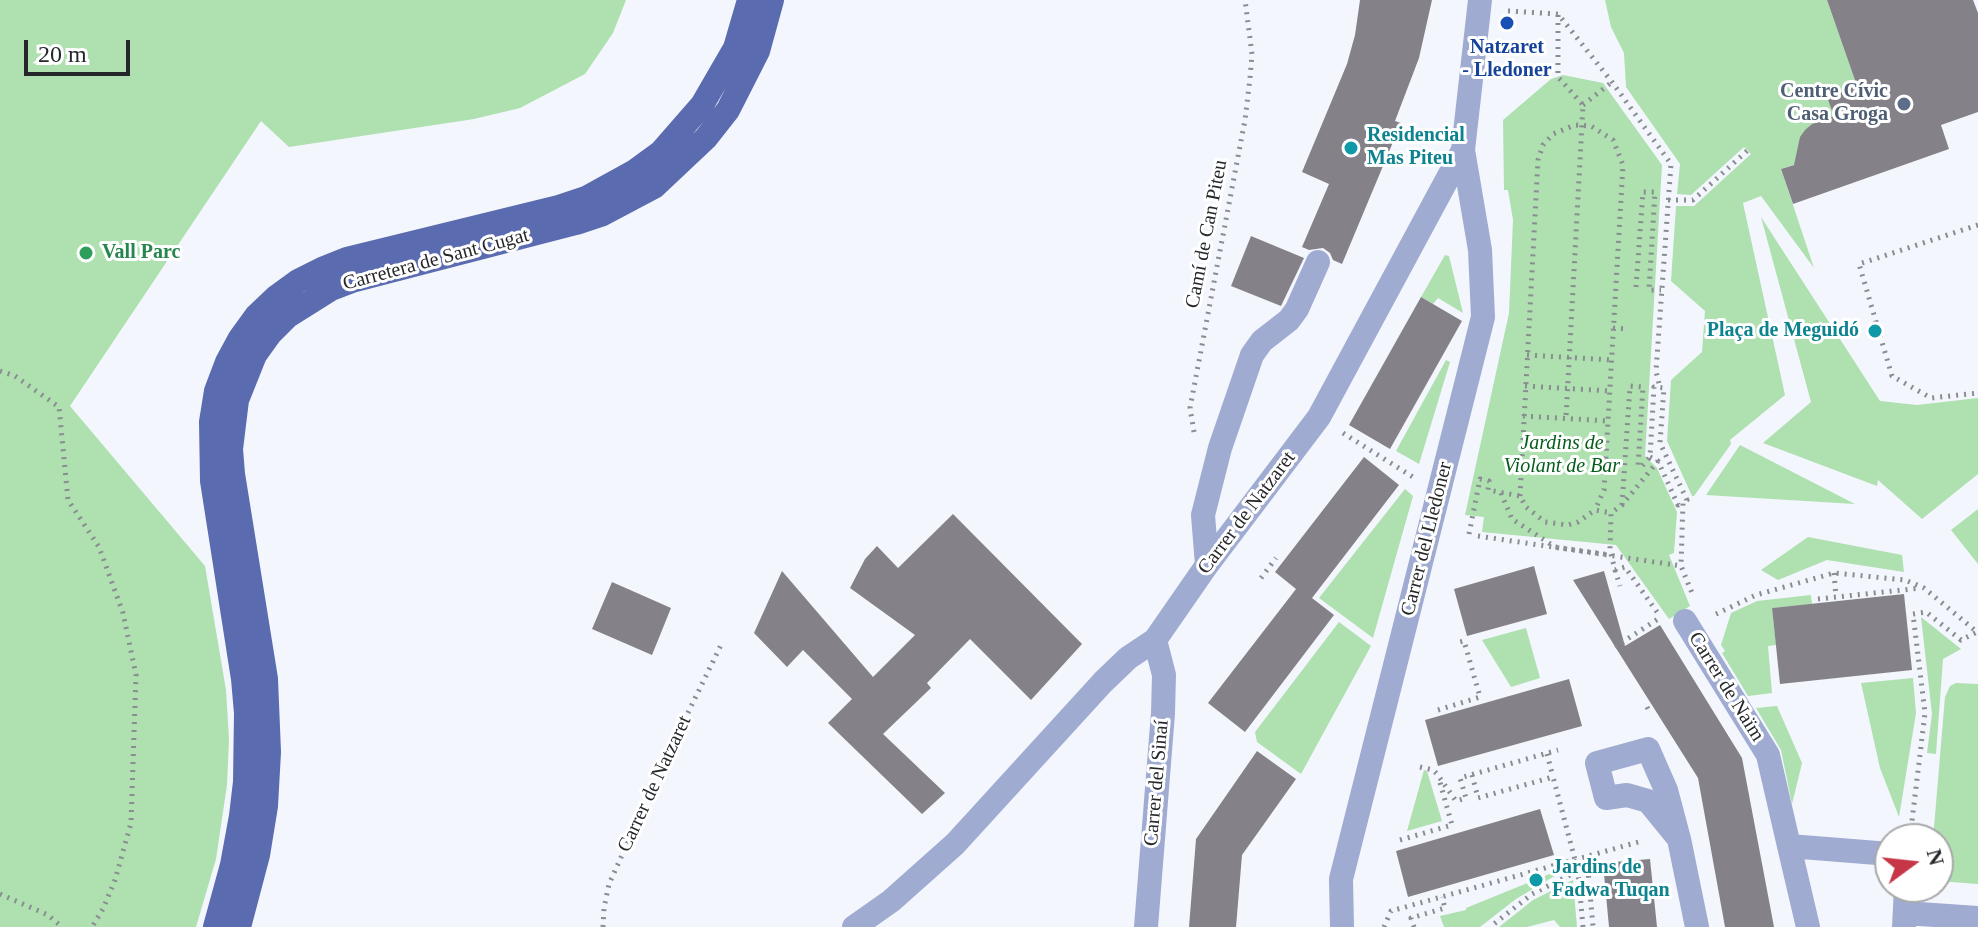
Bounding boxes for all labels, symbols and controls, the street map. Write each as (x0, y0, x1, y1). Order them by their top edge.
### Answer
marker: Natzaret - Lledoner (1498, 14, 1516, 32)
scale bar (28, 24, 134, 74)
place label: Natzaret - Lledoner (1462, 36, 1552, 83)
text: 20 m (38, 41, 87, 67)
place label: Centre Cívic Casa Groga (1780, 80, 1888, 127)
marker: Centre Cívic Casa Groga (1895, 95, 1913, 113)
place label: Residencial Mas Piteu (1367, 124, 1465, 171)
marker: Residencial Mas Piteu (1342, 139, 1360, 157)
street label: Camí de Can Piteu (1181, 158, 1233, 310)
street label: Carretera de Sant Cugat (340, 224, 532, 296)
place label: Vall Parc (102, 241, 180, 265)
marker: Vall Parc (77, 244, 95, 262)
place label: Plaça de Meguidó (1707, 319, 1859, 343)
marker: Plaça de Meguidó (1866, 322, 1884, 340)
park label: Jardins de Violant de Bar (1504, 432, 1620, 479)
street label: Carrer de Natzaret (1193, 447, 1301, 579)
street label: Carrer del Lledoner (1396, 460, 1458, 618)
street label: Carrer de Naïm (1683, 628, 1769, 746)
street label: Carrer de Natzaret (613, 712, 697, 856)
street label: Carrer del Sinaí (1140, 719, 1174, 847)
north arrow (1874, 823, 1954, 903)
text: N (1922, 846, 1950, 868)
place label: Jardins de Fadwa Tuqan (1552, 856, 1670, 903)
marker: Jardins de Fadwa Tuqan (1527, 871, 1545, 889)

